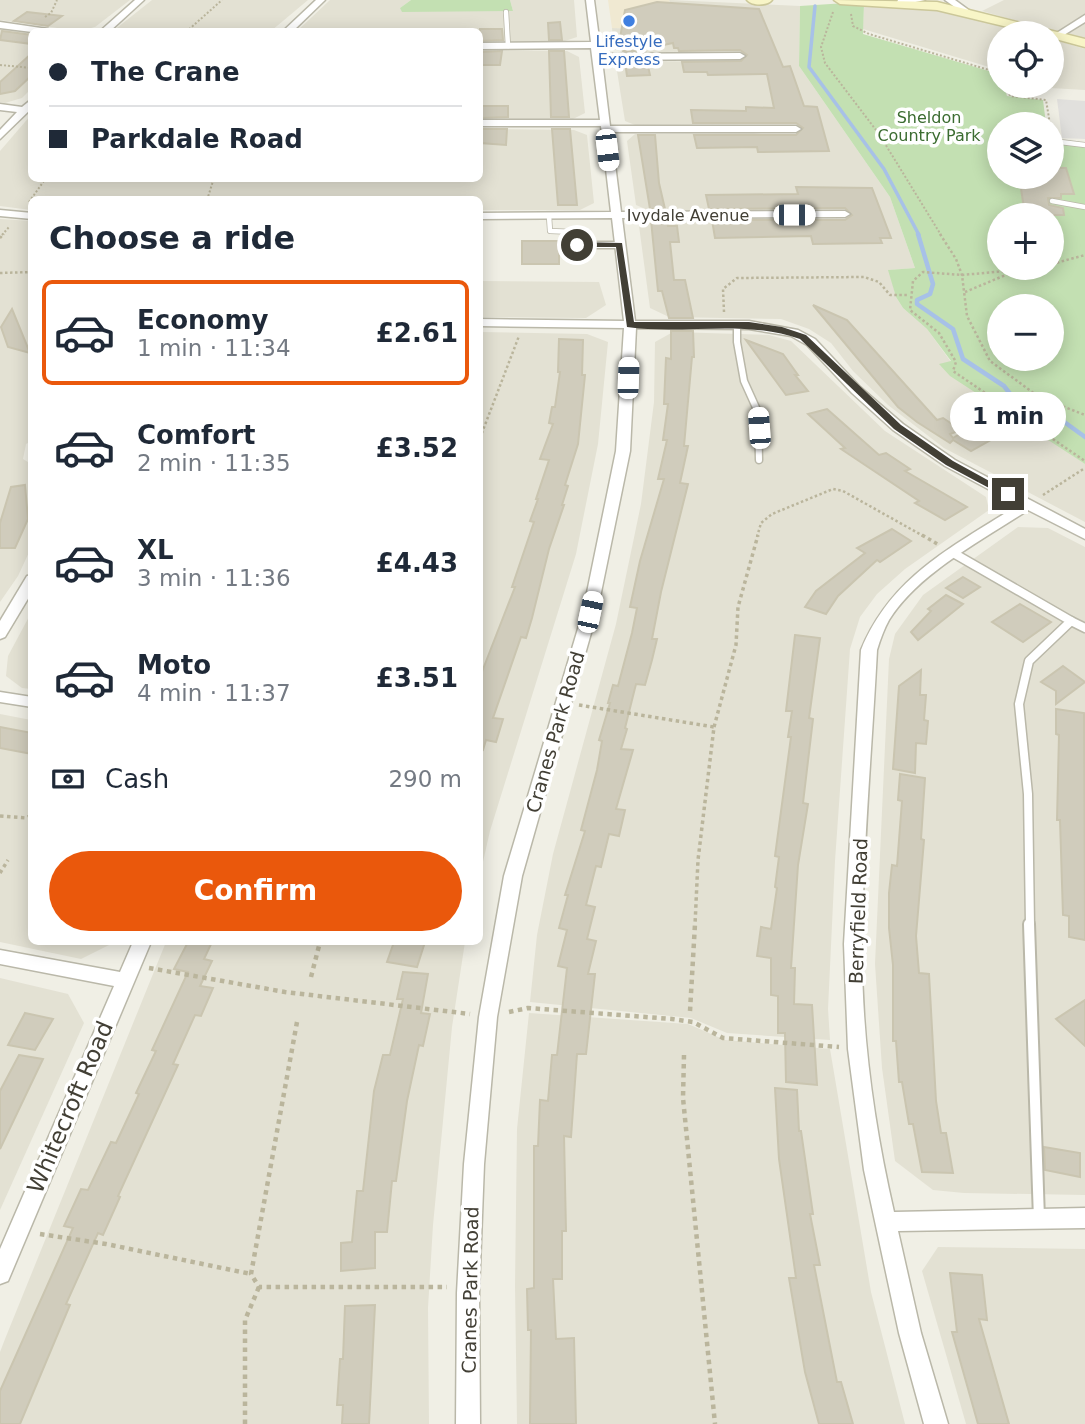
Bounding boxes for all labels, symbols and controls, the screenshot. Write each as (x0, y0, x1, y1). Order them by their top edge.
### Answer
marker: Lifestyle Express (621, 13, 637, 29)
map controls (987, 21, 1064, 371)
button: locate (987, 21, 1064, 98)
place label: Lifestyle Express (595, 32, 663, 69)
text: The Crane (91, 57, 240, 87)
park label: Sheldon Country Park (877, 108, 981, 145)
button: layers (987, 112, 1064, 189)
text: Parkdale Road (91, 124, 303, 154)
car (595, 128, 620, 172)
button: + (987, 203, 1064, 280)
car (774, 205, 816, 226)
street label: Ivydale Avenue (627, 206, 749, 225)
text: Choose a ride (49, 219, 295, 257)
route start (561, 229, 593, 261)
button: − (987, 294, 1064, 371)
icon: car (53, 301, 116, 364)
text: Economy (137, 305, 268, 335)
text: £2.61 (376, 318, 458, 348)
text: 1 min · 11:34 (137, 335, 291, 361)
car (617, 357, 640, 399)
callout: 1 min (950, 392, 1066, 442)
text: 1 min (972, 403, 1044, 429)
car (748, 406, 771, 450)
icon: car (53, 416, 116, 479)
text: Comfort (137, 420, 255, 450)
text: £3.52 (376, 433, 458, 463)
text: 2 min · 11:35 (137, 450, 291, 476)
route end (992, 478, 1024, 510)
icon: car (53, 531, 116, 594)
text: XL (137, 535, 174, 565)
text: £4.43 (376, 548, 458, 578)
text: 3 min · 11:36 (137, 565, 291, 591)
car (576, 589, 605, 635)
icon: car (53, 646, 116, 709)
street label: Cranes Park Road (521, 649, 589, 815)
text: Moto (137, 650, 211, 680)
text: £3.51 (376, 663, 458, 693)
text: 4 min · 11:37 (137, 680, 291, 706)
icon: cash (49, 760, 87, 798)
text: Cash (105, 764, 169, 794)
text: 290 m (388, 766, 462, 792)
street label: Berryfield Road (844, 838, 872, 984)
button: Confirm (49, 851, 462, 931)
street label: Whitecroft Road (22, 1017, 118, 1197)
street label: Cranes Park Road (458, 1206, 482, 1374)

